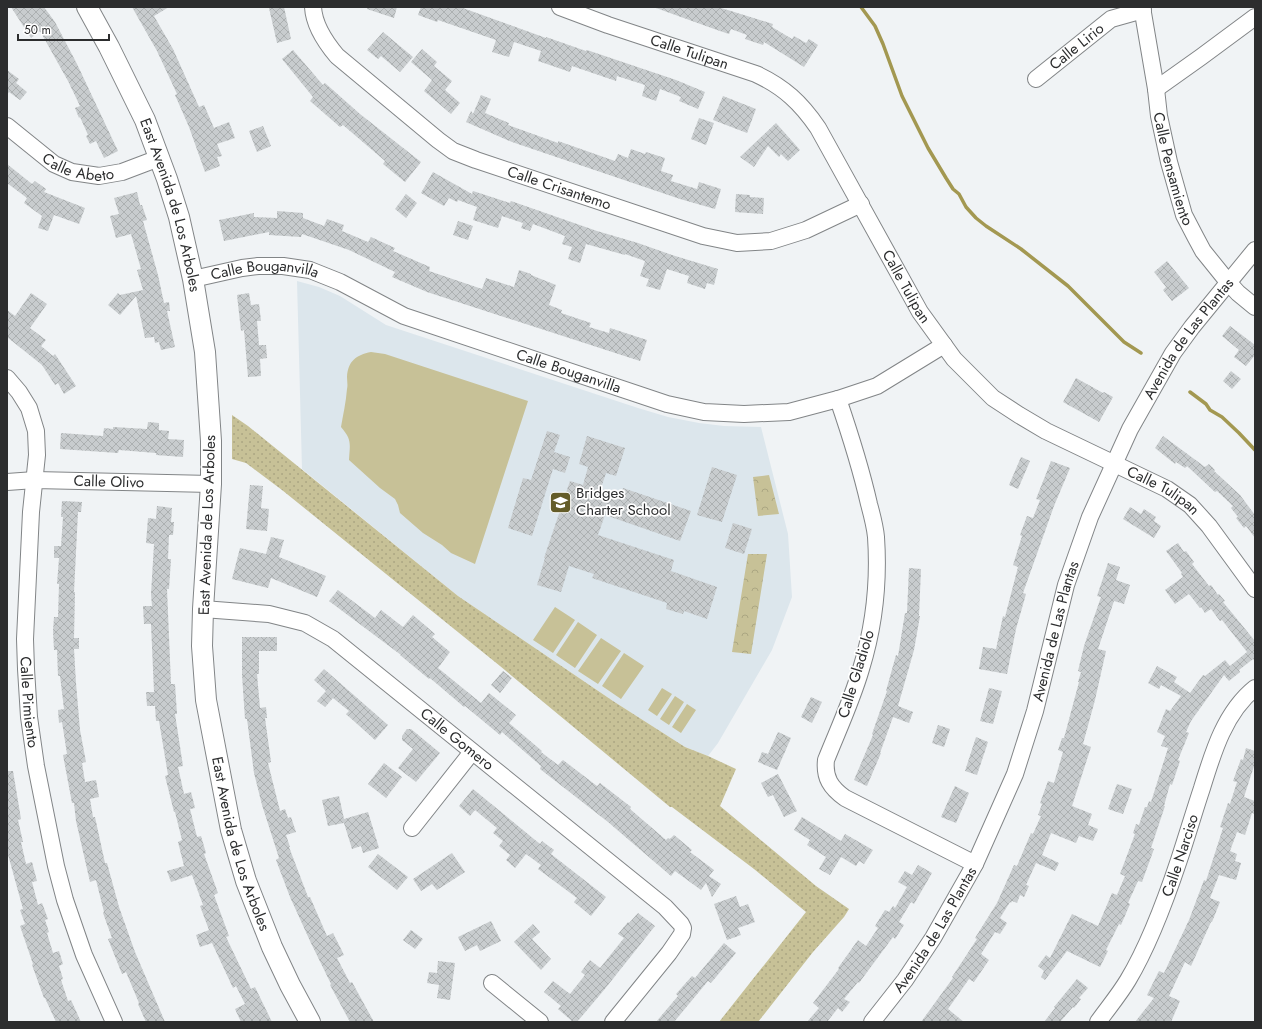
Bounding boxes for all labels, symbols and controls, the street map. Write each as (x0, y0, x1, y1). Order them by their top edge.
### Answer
scale bar (18, 16, 109, 42)
street label: Calle Lirio (1045, 18, 1109, 75)
text: 50 m (24, 21, 51, 39)
street label: Calle Tulipan (647, 29, 731, 75)
street label: Calle Pensamiento (1147, 110, 1199, 230)
street label: East Avenida de Los Arboles (134, 115, 206, 293)
street label: Calle Abeto (37, 147, 116, 187)
street label: Calle Crisantemo (504, 160, 614, 216)
street label: Calle Tulipan (877, 246, 936, 328)
street label: Calle Bouganvilla (208, 255, 322, 286)
street label: Avenida de Las Plantas (1138, 273, 1239, 403)
street label: Calle Bouganvilla (513, 343, 624, 399)
street label: East Avenida de Los Arboles (193, 435, 221, 615)
street label: Calle Tulipan (1123, 460, 1205, 520)
street label: Calle Olivo (73, 470, 144, 493)
place label: Bridges Charter School (576, 482, 671, 521)
school or university icon: Bridges Charter School (548, 489, 574, 515)
street label: Avenida de Las Plantas (1027, 558, 1085, 704)
street label: Calle Gladiolo (832, 627, 880, 721)
street label: Calle Pimiento (15, 656, 44, 749)
street label: Calle Gomero (416, 703, 499, 776)
street label: East Avenida de Los Arboles (206, 755, 276, 934)
street label: Calle Narciso (1156, 811, 1204, 900)
street label: Avenida de Las Plantas (888, 863, 982, 998)

